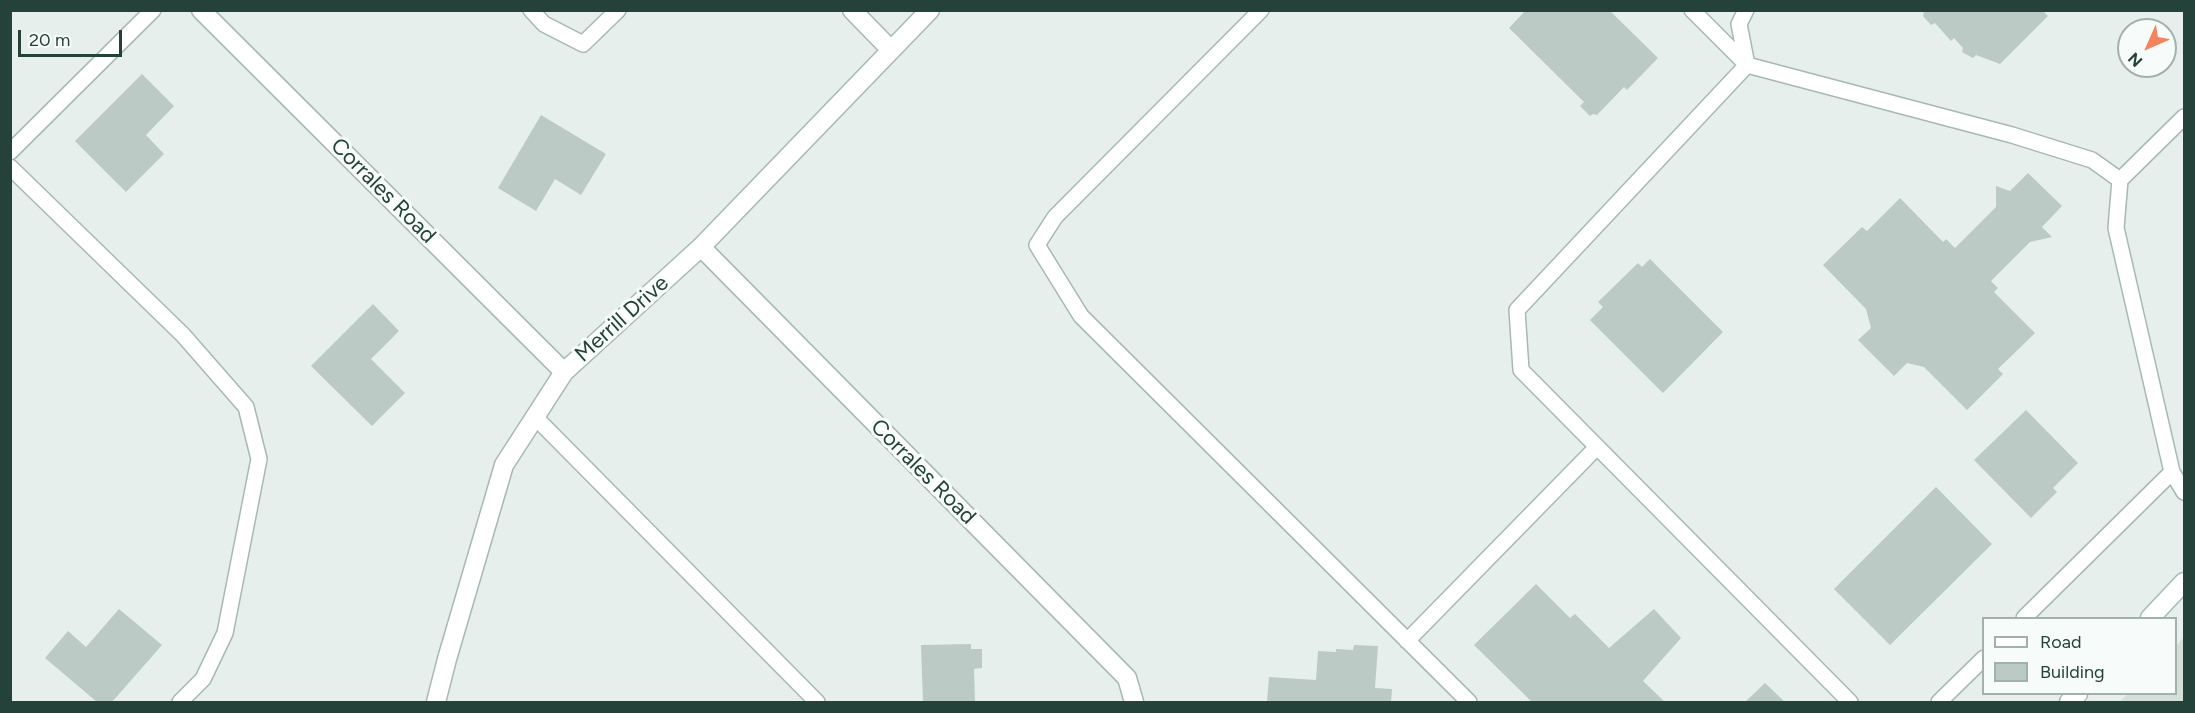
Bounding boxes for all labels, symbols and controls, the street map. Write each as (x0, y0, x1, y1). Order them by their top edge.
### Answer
scale bar (21, 18, 124, 56)
north arrow (2117, 18, 2177, 78)
text: 20 m (29, 29, 70, 51)
text: N (2124, 49, 2146, 71)
street label: Corrales Road (325, 133, 441, 249)
street label: Merrill Drive (570, 270, 674, 368)
street label: Corrales Road (865, 414, 981, 530)
legend (1982, 617, 2177, 695)
text: Road (2040, 631, 2081, 653)
text: Building (2040, 661, 2105, 683)

